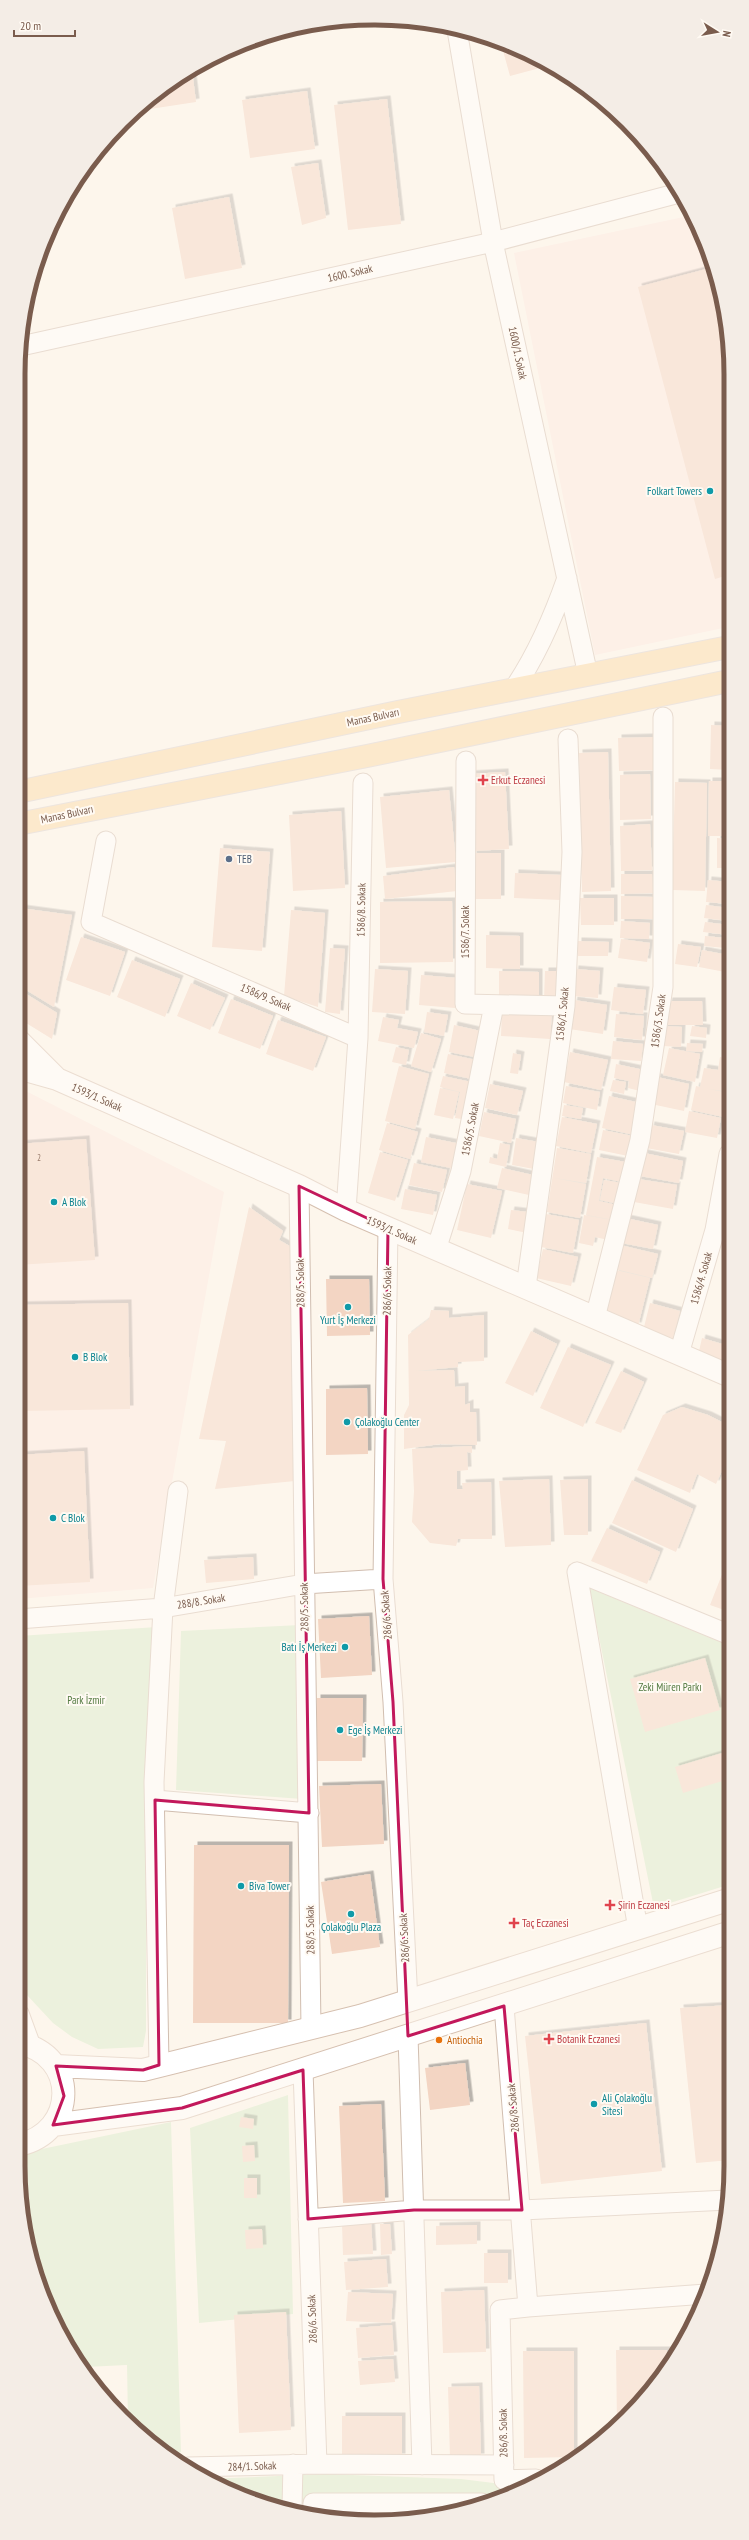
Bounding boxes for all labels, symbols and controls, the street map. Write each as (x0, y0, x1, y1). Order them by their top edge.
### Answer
scale bar (14, 12, 75, 38)
north arrow (697, 12, 737, 52)
text: 20 m (20, 18, 41, 33)
text: N (719, 30, 734, 38)
street label: 1600. Sokak (326, 261, 375, 285)
street label: 1600/1. Sokak (506, 325, 531, 382)
place label: Folkart Towers (647, 484, 702, 498)
marker: Folkart Towers (705, 486, 715, 496)
street label: Manas Bulvarı (345, 705, 401, 729)
place label: Erkut Eczanesi (491, 773, 545, 787)
marker: Erkut Eczanesi (478, 775, 488, 785)
street label: Manas Bulvarı (39, 802, 95, 826)
place label: TEB (237, 852, 252, 866)
marker: TEB (224, 854, 234, 864)
street label: 1586/8. Sokak (354, 882, 368, 937)
street label: 1586/7. Sokak (458, 905, 472, 958)
street label: 1586/9. Sokak (238, 980, 294, 1014)
street label: 1586/1. Sokak (552, 986, 572, 1042)
street label: 1586/3. Sokak (647, 993, 669, 1049)
street label: 1593/1. Sokak (70, 1080, 125, 1115)
street label: 1586/5. Sokak (458, 1100, 482, 1157)
house number: 2 (37, 1152, 41, 1163)
place label: A Blok (62, 1195, 87, 1209)
marker: A Blok (49, 1197, 59, 1207)
street label: 1593/1. Sokak (365, 1213, 420, 1248)
street label: 1586/4. Sokak (687, 1249, 715, 1306)
street label: 288/5. Sokak (293, 1258, 307, 1308)
street label: 286/6. Sokak (380, 1266, 394, 1316)
marker: Yurt İş Merkezi (343, 1302, 353, 1312)
place label: Yurt İş Merkezi (320, 1313, 376, 1327)
place label: B Blok (83, 1350, 108, 1364)
marker: B Blok (70, 1352, 80, 1362)
place label: Çolakoğlu Center (355, 1415, 419, 1429)
marker: Çolakoğlu Center (342, 1417, 352, 1427)
place label: C Blok (61, 1511, 86, 1525)
marker: C Blok (48, 1513, 58, 1523)
street label: 288/5. Sokak (297, 1582, 311, 1632)
street label: 286/6. Sokak (377, 1589, 395, 1640)
street label: 288/8. Sokak (176, 1590, 227, 1612)
place label: Batı İş Merkezi (282, 1640, 337, 1654)
marker: Batı İş Merkezi (340, 1642, 350, 1652)
park label: Zeki Müren Parkı (638, 1680, 702, 1694)
park label: Park İzmir (67, 1693, 105, 1707)
place label: Ege İş Merkezi (348, 1723, 402, 1737)
marker: Ege İş Merkezi (335, 1725, 345, 1735)
place label: Biva Tower (249, 1879, 290, 1893)
marker: Biva Tower (236, 1881, 246, 1891)
place label: Şirin Eczanesi (618, 1898, 670, 1912)
marker: Şirin Eczanesi (605, 1900, 615, 1910)
street label: 288/5. Sokak (303, 1905, 317, 1955)
marker: Çolakoğlu Plaza (346, 1909, 356, 1919)
street label: 286/6. Sokak (396, 1912, 412, 1963)
place label: Taç Eczanesi (522, 1916, 569, 1930)
marker: Taç Eczanesi (509, 1918, 519, 1928)
place label: Çolakoğlu Plaza (321, 1920, 381, 1934)
place label: Botanik Eczanesi (557, 2032, 620, 2046)
place label: Antiochia (447, 2033, 483, 2047)
marker: Botanik Eczanesi (544, 2034, 554, 2044)
marker: Antiochia (434, 2035, 444, 2045)
street label: 286/8. Sokak (504, 2082, 522, 2133)
place label: Ali Çolakoğlu Sitesi (602, 2091, 652, 2118)
marker: Ali Çolakoğlu Sitesi (589, 2099, 599, 2109)
street label: 286/6. Sokak (304, 2294, 320, 2344)
street label: 286/8. Sokak (496, 2408, 510, 2458)
street label: 284/1. Sokak (227, 2458, 277, 2474)

